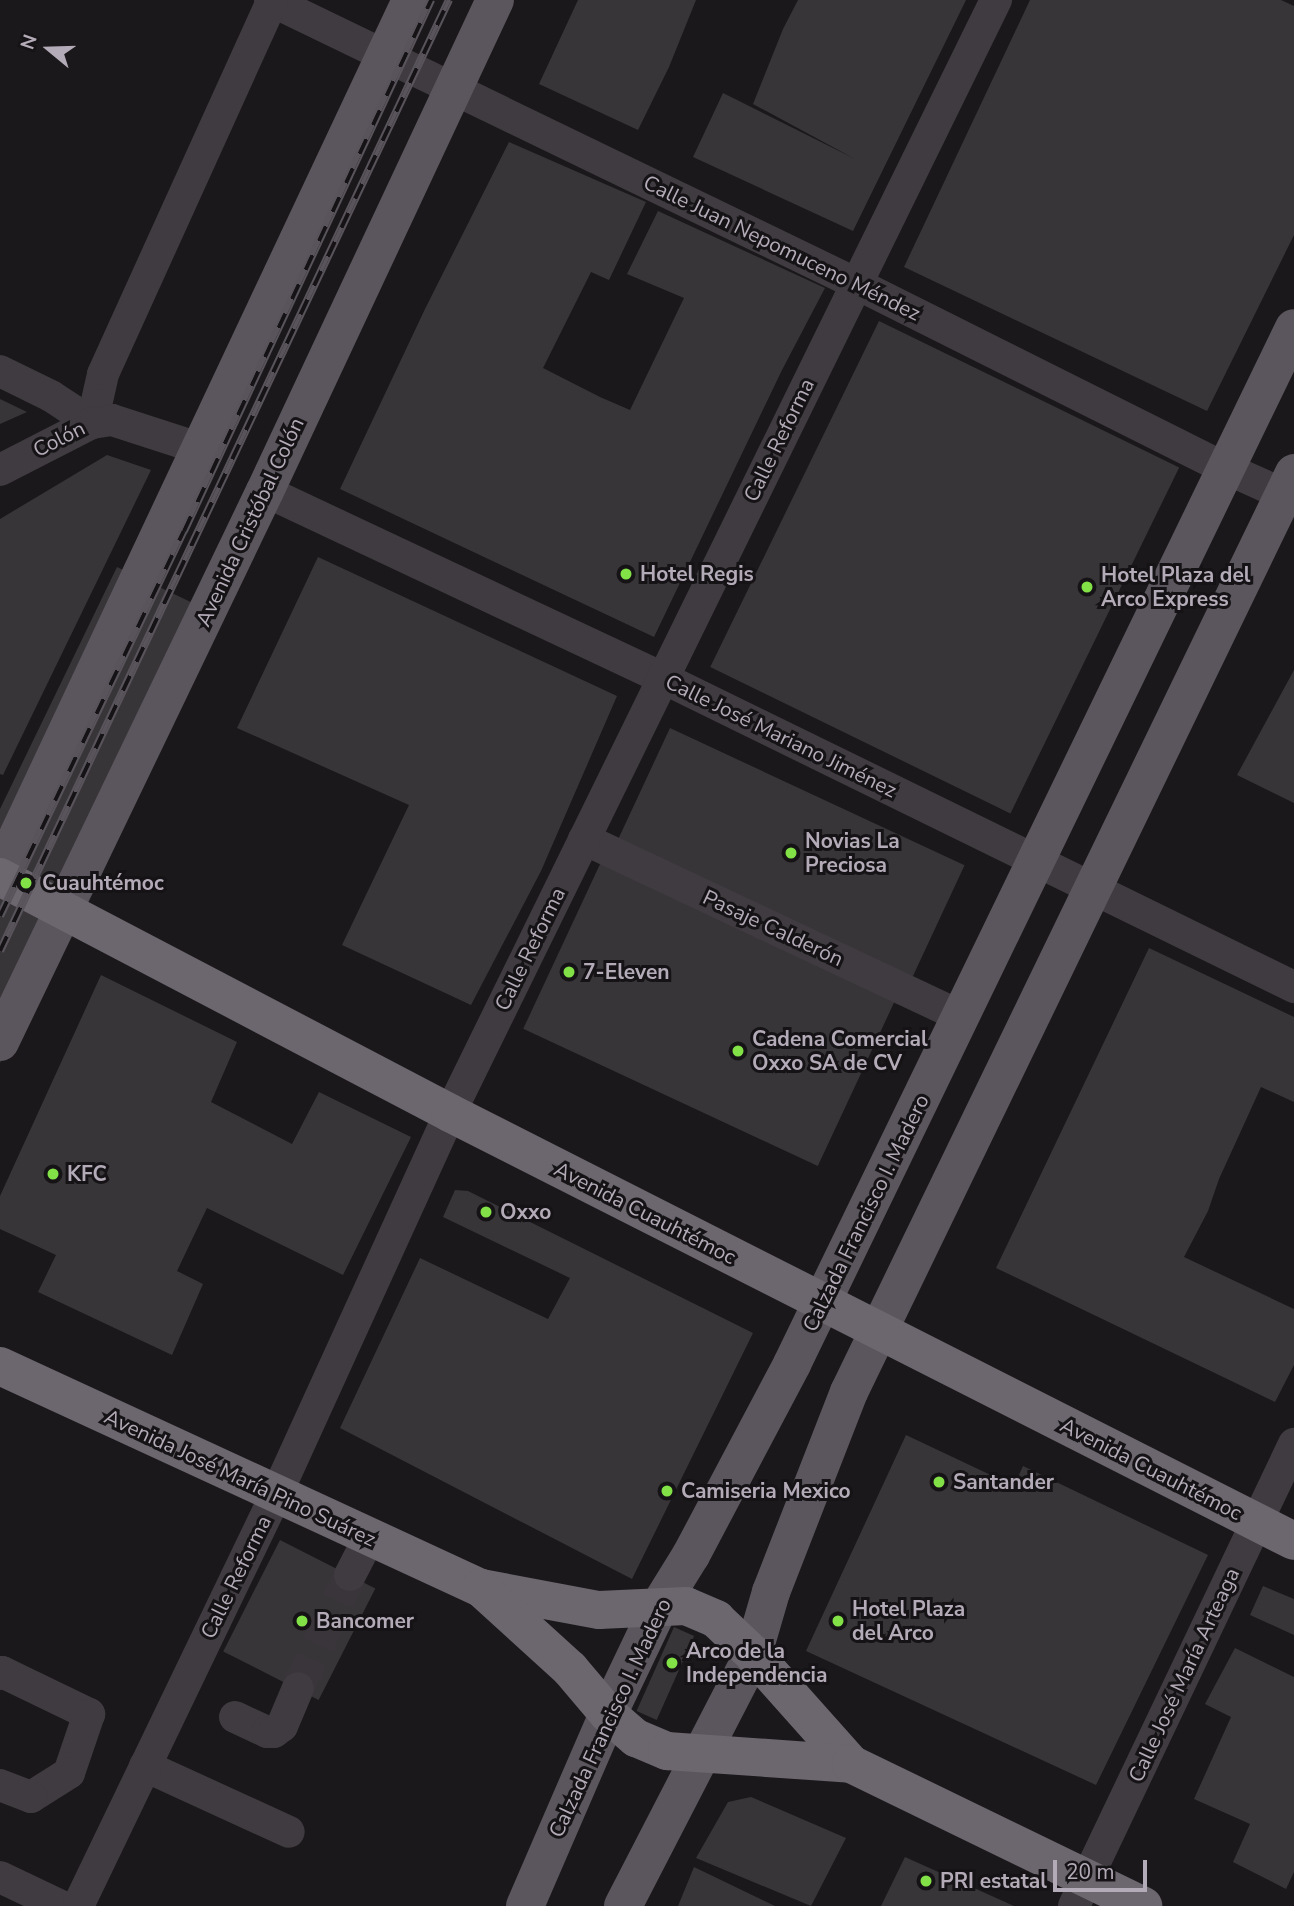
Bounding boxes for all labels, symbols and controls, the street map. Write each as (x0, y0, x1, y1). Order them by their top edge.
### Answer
north arrow (14, 14, 84, 84)
text: N (15, 31, 44, 53)
street label: Calle Juan Nepomuceno Méndez (639, 170, 925, 326)
street label: Calle Reforma (738, 374, 820, 506)
street label: Avenida Cristóbal Colón (191, 414, 309, 630)
street label: Colón (29, 415, 89, 463)
place label: Hotel Regis (640, 561, 754, 587)
place label: Hotel Plaza del Arco Express (1101, 562, 1250, 612)
marker: Hotel Regis (618, 566, 634, 582)
marker: Hotel Plaza del Arco Express (1079, 579, 1095, 595)
street label: Calle José Mariano Jiménez (661, 669, 901, 803)
place label: Novias La Preciosa (805, 828, 900, 878)
marker: Novias La Preciosa (783, 845, 799, 861)
place label: Cuauhtémoc (42, 870, 164, 896)
marker: Cuauhtémoc (16, 873, 36, 893)
street label: Calle Reforma (489, 883, 571, 1015)
street label: Pasaje Calderón (699, 884, 847, 972)
place label: 7-Eleven (583, 959, 670, 985)
marker: 7-Eleven (561, 964, 577, 980)
place label: Cadena Comercial Oxxo SA de CV (752, 1026, 928, 1076)
marker: Cadena Comercial Oxxo SA de CV (730, 1043, 746, 1059)
street label: Calzada Francisco I. Madero (798, 1090, 934, 1336)
street label: Avenida Cuauhtémoc (550, 1156, 740, 1270)
place label: KFC (67, 1161, 107, 1187)
marker: KFC (45, 1166, 61, 1182)
place label: Oxxo (500, 1199, 551, 1225)
marker: Oxxo (478, 1204, 494, 1220)
street label: Avenida José María Pino Suárez (100, 1404, 380, 1552)
street label: Avenida Cuauhtémoc (1056, 1412, 1246, 1526)
place label: Santander (953, 1469, 1054, 1495)
marker: Santander (931, 1474, 947, 1490)
place label: Camiseria Mexico (681, 1478, 851, 1504)
marker: Camiseria Mexico (659, 1483, 675, 1499)
street label: Calle Reforma (195, 1511, 277, 1643)
street label: Calle José María Arteaga (1123, 1564, 1245, 1786)
street label: Calzada Francisco I. Madero (543, 1594, 677, 1842)
place label: Hotel Plaza del Arco (852, 1596, 965, 1646)
place label: Bancomer (316, 1608, 414, 1634)
marker: Bancomer (294, 1613, 310, 1629)
marker: Hotel Plaza del Arco (830, 1613, 846, 1629)
place label: Arco de la Independencia (686, 1638, 827, 1688)
marker: Arco de la Independencia (664, 1655, 680, 1671)
scale bar (1056, 1846, 1150, 1890)
text: 20 m (1066, 1858, 1115, 1886)
place label: PRI estatal (940, 1868, 1047, 1894)
marker: PRI estatal (918, 1873, 934, 1889)

